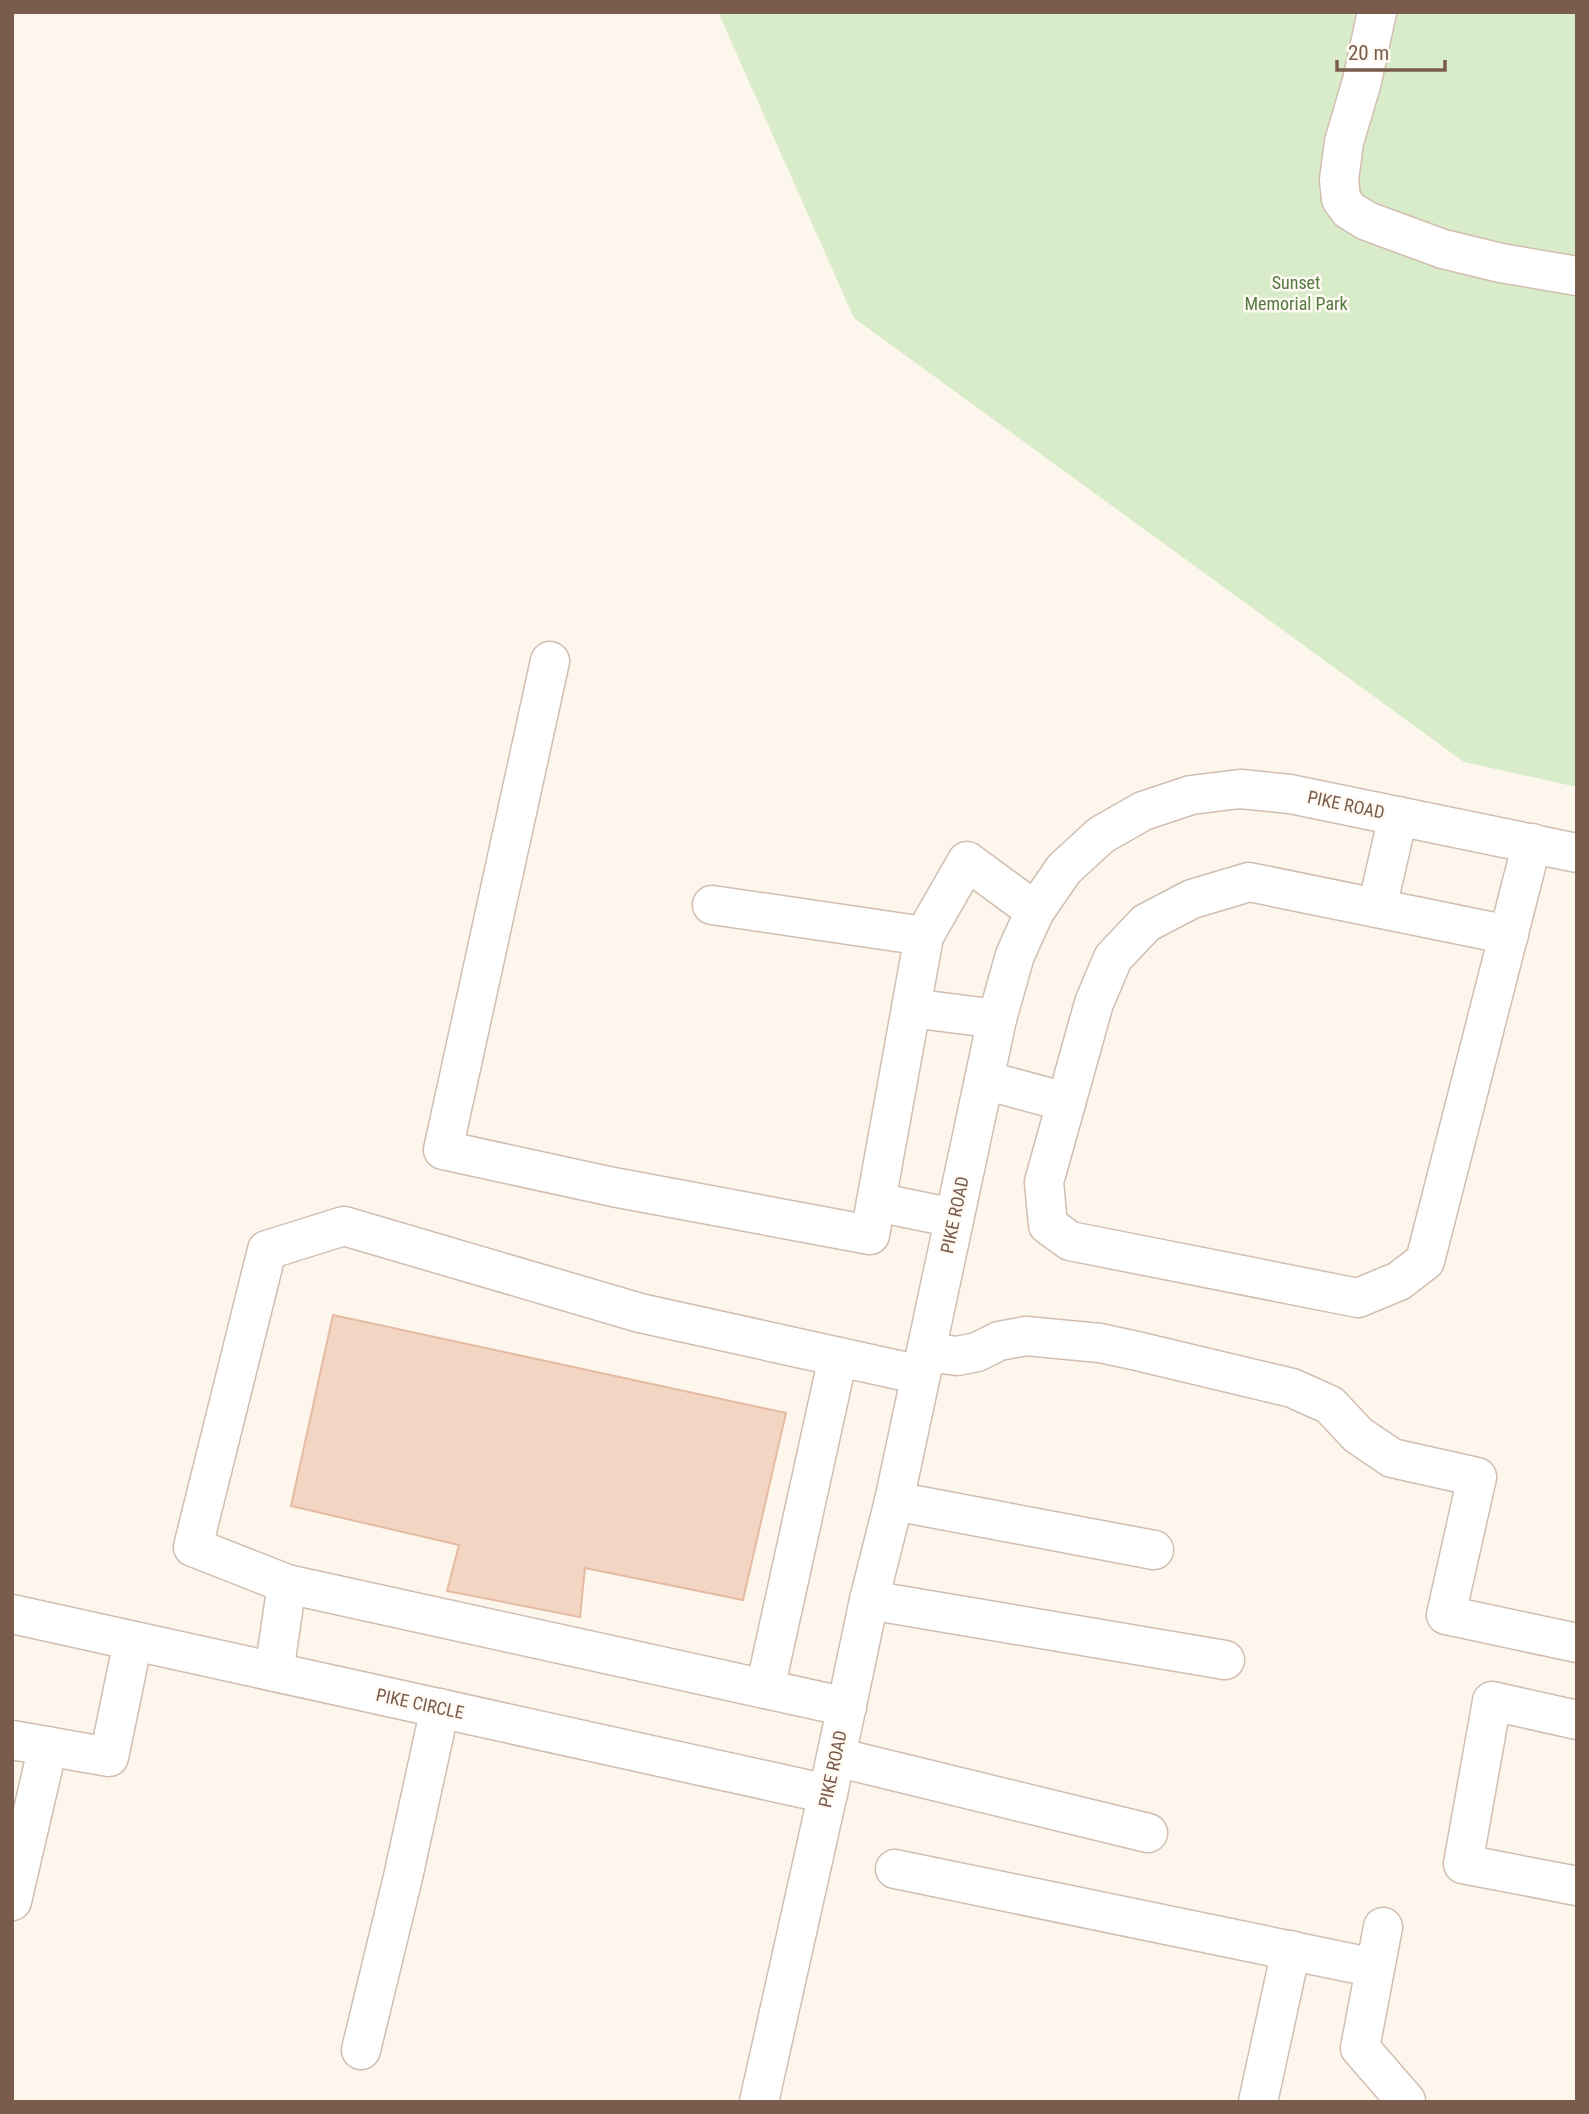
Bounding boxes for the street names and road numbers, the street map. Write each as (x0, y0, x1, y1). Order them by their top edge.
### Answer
street label: PIKE ROAD (1306, 786, 1387, 823)
street label: PIKE ROAD (936, 1174, 973, 1255)
street label: PIKE CIRCLE (374, 1684, 466, 1723)
street label: PIKE ROAD (814, 1728, 851, 1809)

